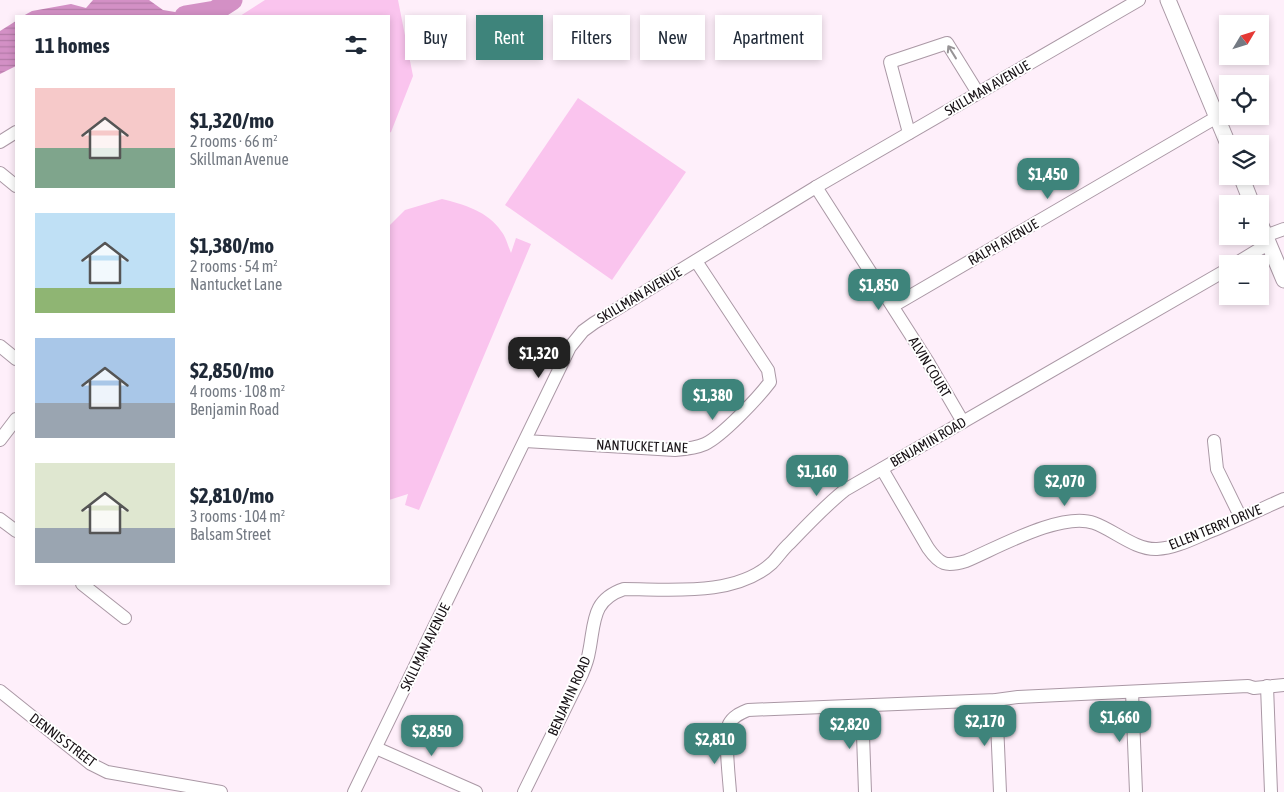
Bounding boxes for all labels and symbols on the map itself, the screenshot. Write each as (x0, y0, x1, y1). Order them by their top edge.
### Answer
north arrow (1219, 15, 1269, 65)
one-way arrow (947, 45, 957, 59)
street label: SKILLMAN AVENUE (942, 57, 1032, 119)
pin: $1,450 (1007, 158, 1089, 200)
street label: RALPH AVENUE (965, 216, 1041, 268)
street label: SKILLMAN AVENUE (594, 264, 684, 326)
pin: $1,850 (838, 268, 920, 311)
street label: ALVIN COURT (906, 334, 954, 400)
pin: $1,320 (498, 336, 580, 379)
pin: $1,380 (672, 378, 754, 421)
street label: BENJAMIN ROAD (887, 414, 969, 470)
street label: NANTUCKET LANE (596, 436, 688, 456)
pin: $1,160 (776, 454, 858, 497)
pin: $2,070 (1024, 464, 1106, 507)
street label: ELLEN TERRY DRIVE (1166, 501, 1264, 553)
street label: SKILLMAN AVENUE (397, 601, 453, 693)
street label: BENJAMIN ROAD (544, 654, 594, 738)
pin: $1,660 (1079, 700, 1161, 743)
pin: $2,170 (944, 704, 1026, 747)
pin: $2,820 (809, 708, 891, 750)
street label: DENNIS STREET (27, 710, 99, 770)
pin: $2,850 (391, 714, 473, 757)
pin: $2,810 (674, 722, 756, 765)

